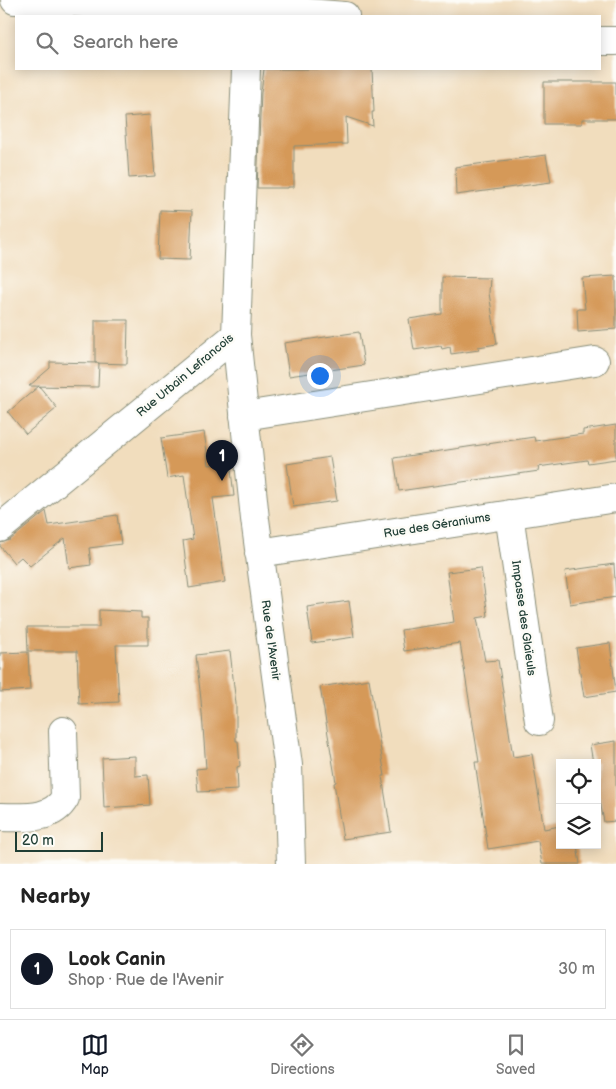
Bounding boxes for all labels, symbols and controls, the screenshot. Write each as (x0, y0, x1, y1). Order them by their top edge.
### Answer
search box (15, 15, 601, 70)
icon: search (33, 29, 61, 57)
text: Search here (73, 31, 178, 54)
street label: Rue Urbain Lefrancois (134, 330, 237, 420)
your location (307, 363, 333, 389)
pin: 1 (206, 440, 238, 481)
street label: Rue des Géraniums (383, 510, 492, 541)
street label: Impasse des Glaïeuls (508, 559, 539, 677)
street label: Rue de l'Avenir (257, 599, 284, 682)
map controls (556, 759, 601, 849)
button: locate (556, 759, 601, 804)
button: layers (556, 804, 601, 849)
scale bar (15, 829, 102, 852)
text: 20 m (22, 832, 54, 849)
text: Nearby (20, 884, 90, 909)
text: Look Canin (68, 948, 166, 971)
text: 1 (34, 960, 40, 979)
text: 30 m (558, 960, 595, 979)
text: Shop · Rue de l'Avenir (68, 971, 224, 990)
tab: Map (81, 1031, 109, 1078)
tab: Directions (270, 1031, 335, 1078)
tab: Saved (496, 1031, 535, 1078)

